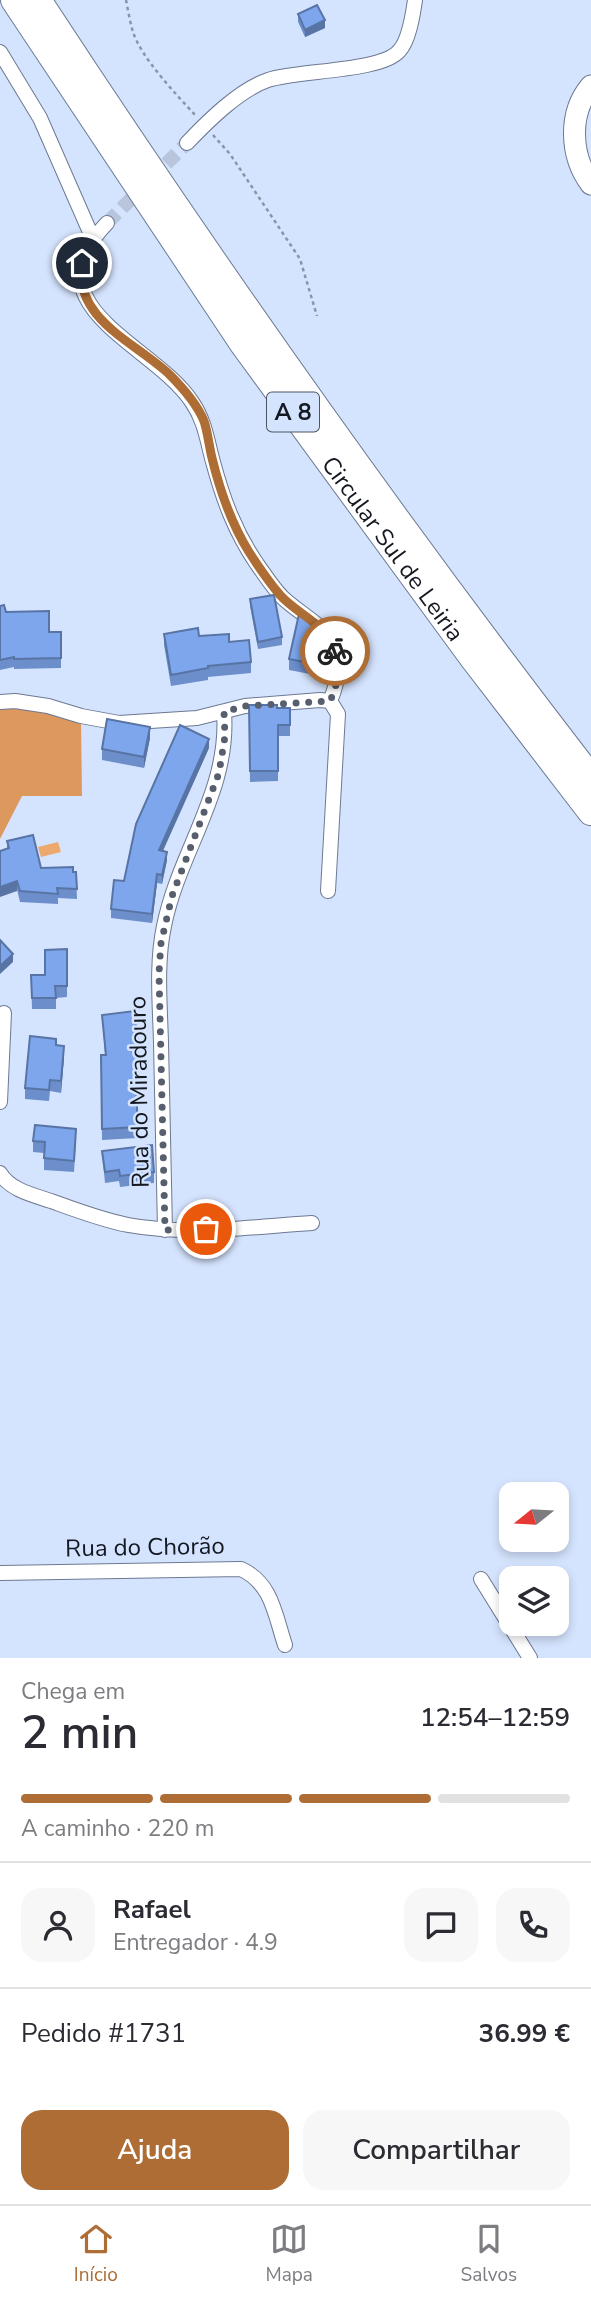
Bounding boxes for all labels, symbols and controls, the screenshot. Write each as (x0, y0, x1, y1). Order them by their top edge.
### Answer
pin (52, 233, 112, 293)
icon: home (63, 244, 101, 282)
road number: A 8 (267, 392, 319, 432)
street label: Circular Sul de Leiria (314, 450, 471, 648)
courier (300, 616, 370, 686)
icon: bike (316, 632, 354, 670)
street label: Rua do Miradouro (121, 996, 157, 1188)
pin (176, 1199, 236, 1259)
icon: bag (187, 1210, 225, 1248)
north arrow (499, 1482, 569, 1552)
map controls (499, 1482, 569, 1636)
street label: Rua do Chorão (65, 1530, 225, 1564)
button: layers (499, 1566, 569, 1636)
text: Chega em (21, 1676, 125, 1707)
text: 12:54–12:59 (420, 1700, 570, 1735)
text: 2 min (21, 1701, 138, 1764)
text: A caminho · 220 m (21, 1813, 214, 1844)
button: person (21, 1888, 95, 1962)
button: chat (404, 1888, 478, 1962)
button: phone (496, 1888, 570, 1962)
text: Rafael (113, 1892, 191, 1927)
text: Entregador · 4.9 (113, 1927, 278, 1958)
text: Pedido #1731 (21, 2016, 186, 2051)
text: 36.99 € (479, 2016, 570, 2051)
button: Ajuda (21, 2110, 289, 2190)
button: Compartilhar (303, 2110, 570, 2190)
tab: Início (74, 2220, 118, 2288)
tab: Mapa (265, 2220, 313, 2288)
tab: Salvos (461, 2220, 517, 2288)

